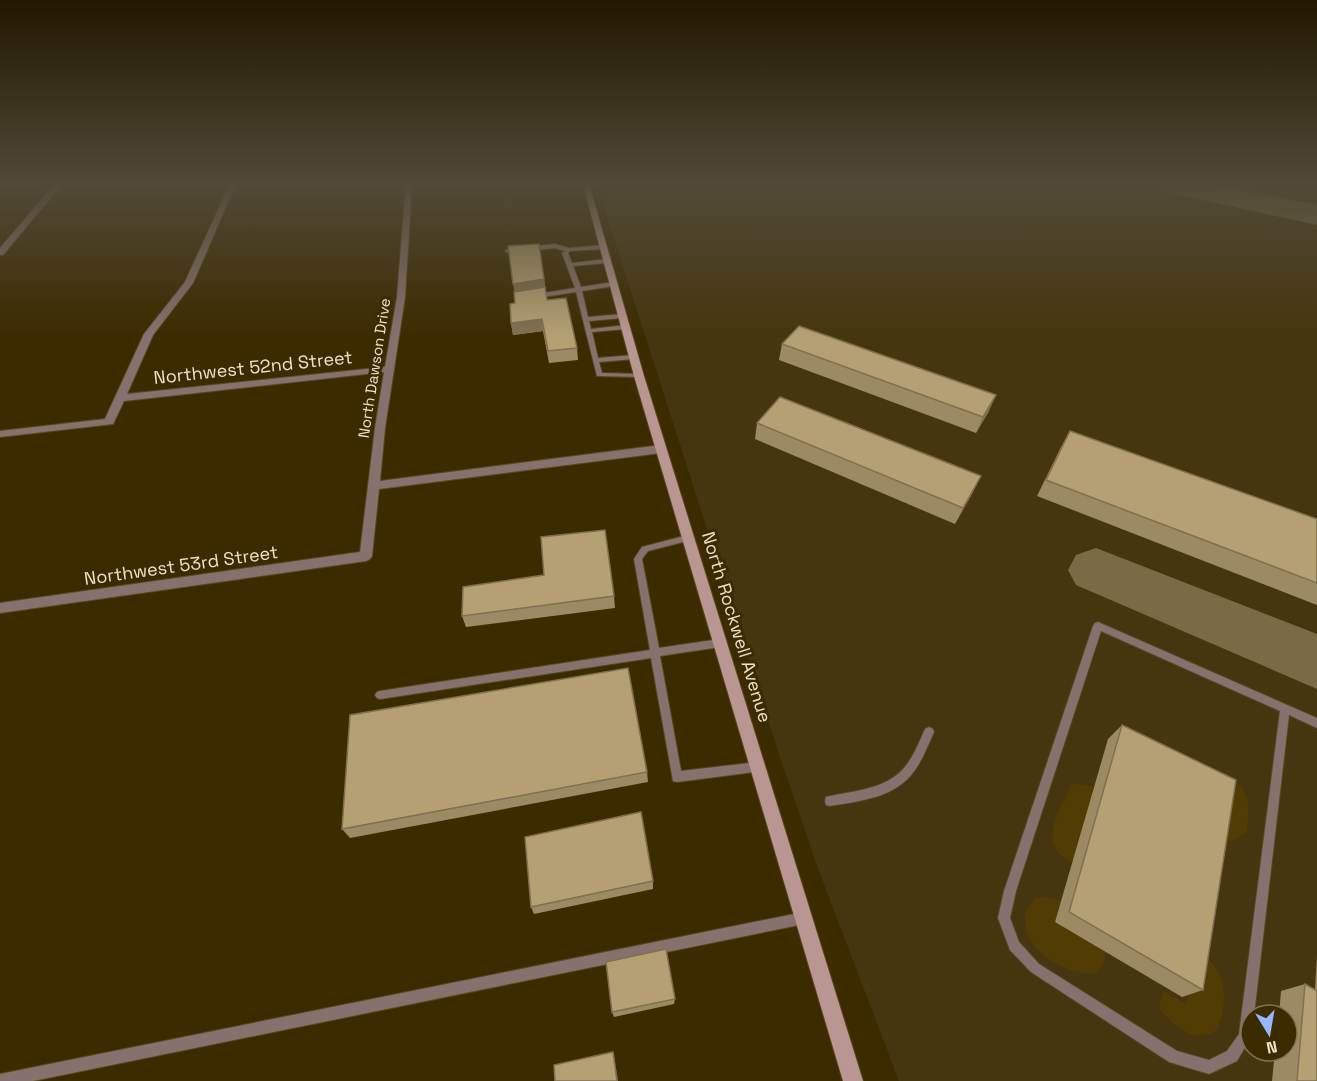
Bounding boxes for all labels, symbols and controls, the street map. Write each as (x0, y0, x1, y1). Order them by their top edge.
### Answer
street label: North Dawson Drive (354, 297, 394, 439)
street label: Northwest 52nd Street (152, 345, 354, 389)
street label: North Rockwell Avenue (697, 529, 777, 725)
street label: Northwest 53rd Street (83, 540, 279, 590)
north arrow (1239, 1003, 1299, 1063)
text: N (1264, 1036, 1279, 1059)

